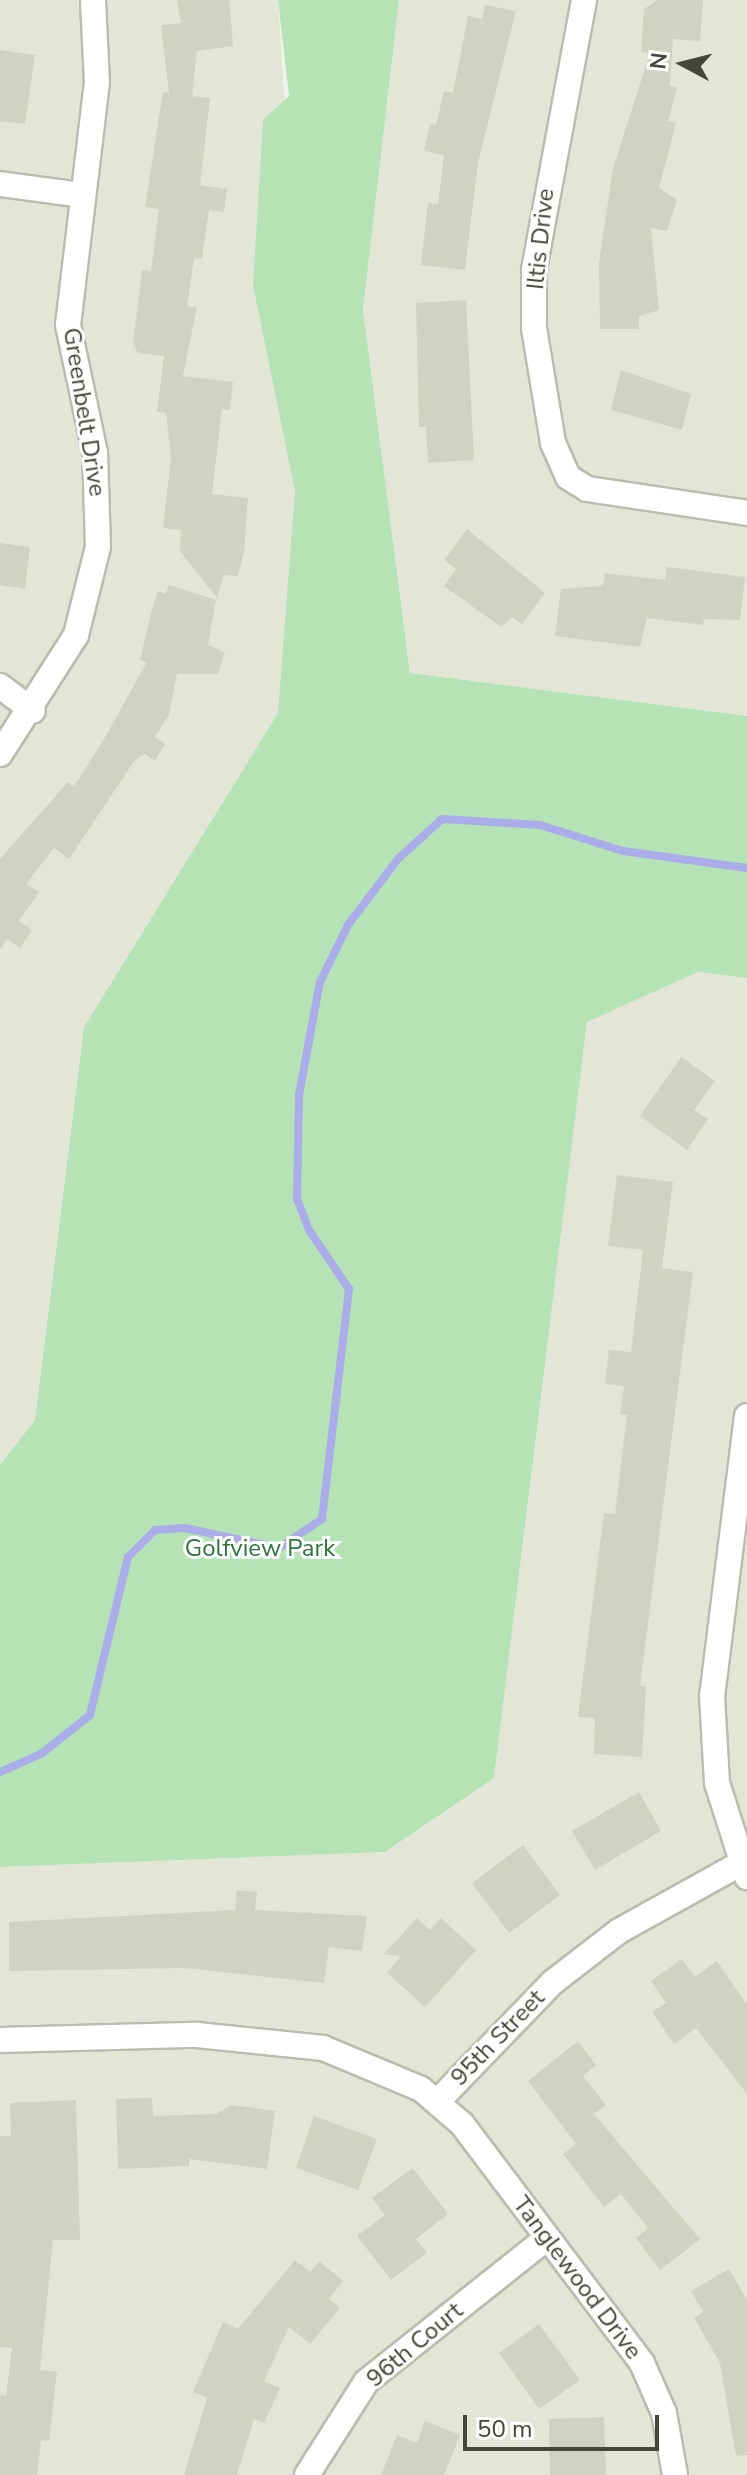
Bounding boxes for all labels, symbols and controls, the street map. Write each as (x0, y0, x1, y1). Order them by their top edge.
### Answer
north arrow (643, 24, 723, 104)
text: N (643, 51, 675, 71)
street label: Iltis Drive (521, 187, 561, 291)
street label: Greenbelt Drive (56, 326, 112, 498)
park label: Golfview Park (185, 1535, 335, 1563)
street label: 95th Street (445, 1984, 551, 2092)
street label: Tanglewood Drive (506, 2191, 648, 2365)
street label: 96th Court (361, 2296, 469, 2394)
scale bar (467, 2399, 663, 2449)
text: 50 m (477, 2413, 533, 2445)

